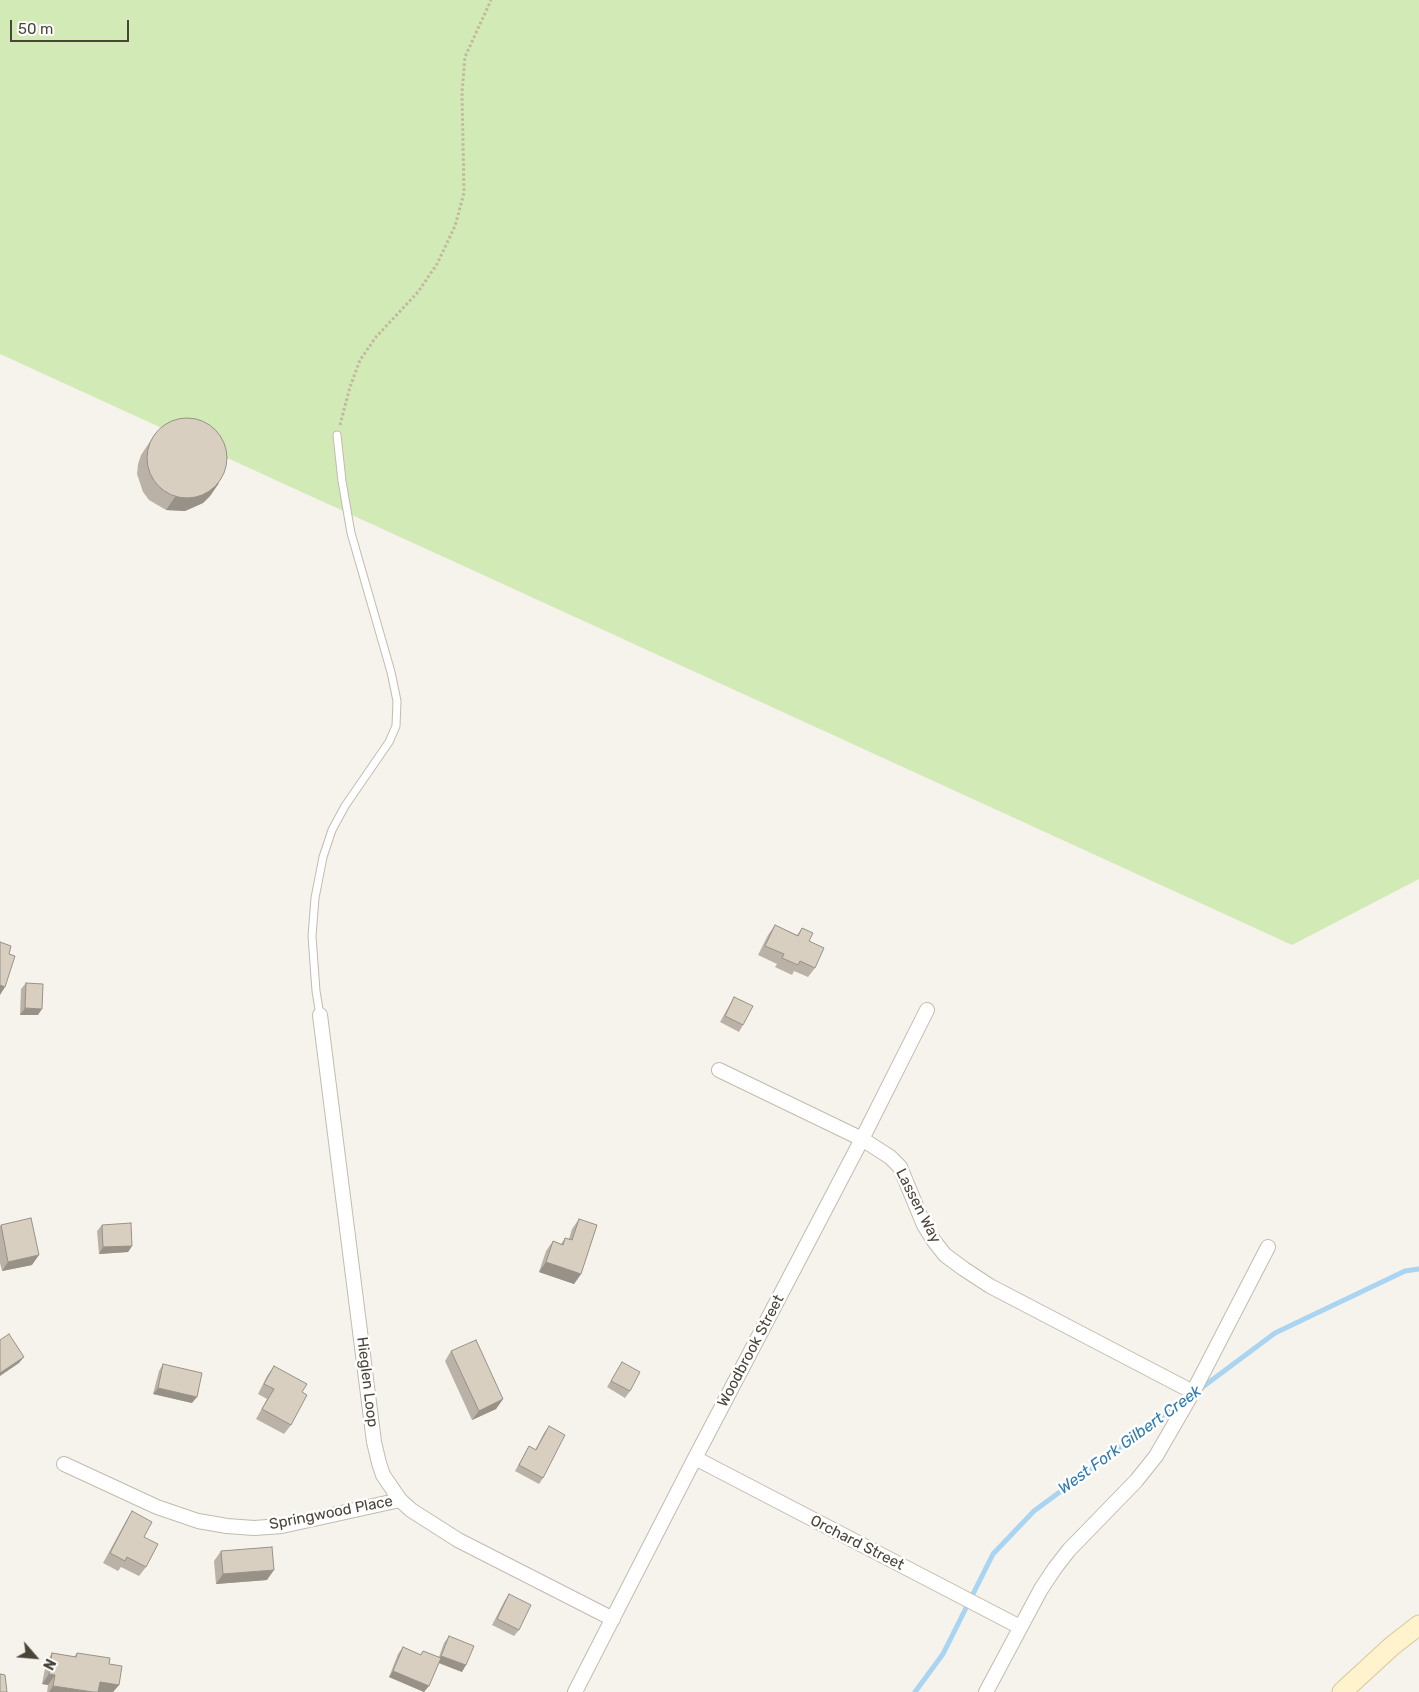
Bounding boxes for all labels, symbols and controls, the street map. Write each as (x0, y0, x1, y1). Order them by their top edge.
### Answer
scale bar (12, 10, 131, 42)
text: 50 m (18, 20, 53, 38)
street label: Lassen Way (892, 1166, 944, 1246)
street label: Woodbrook Street (714, 1292, 788, 1410)
street label: Hieglen Loop (353, 1336, 381, 1428)
water label: West Fork Gilbert Creek (1055, 1382, 1205, 1498)
street label: Springwood Place (268, 1492, 394, 1534)
street label: Orchard Street (807, 1512, 907, 1574)
north arrow (10, 1632, 60, 1682)
text: N (39, 1656, 59, 1672)

